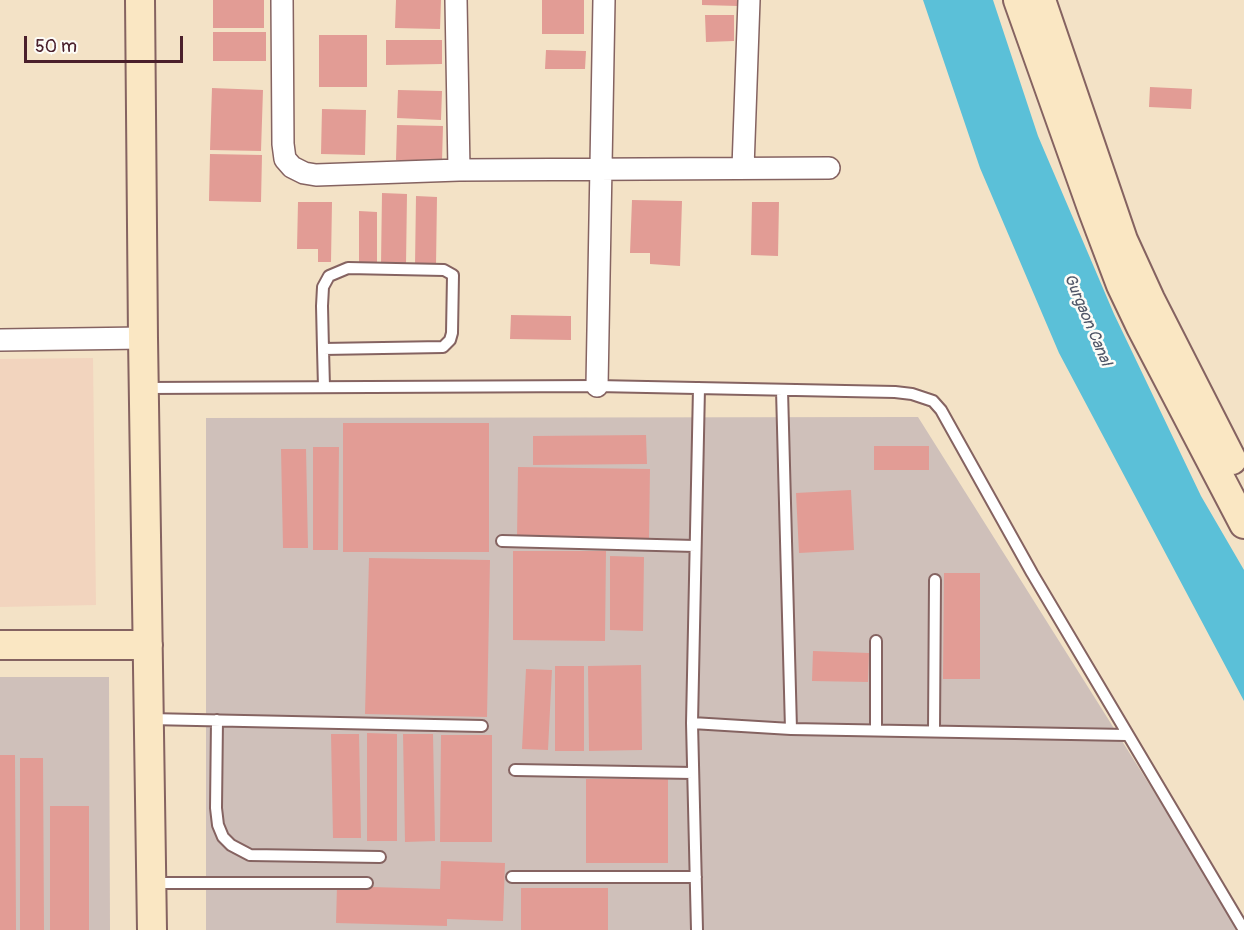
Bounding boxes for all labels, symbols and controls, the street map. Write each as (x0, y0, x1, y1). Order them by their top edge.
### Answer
scale bar (27, 24, 186, 62)
text: 50 m (35, 35, 77, 58)
water label: Gurgaon Canal (1059, 271, 1115, 369)

